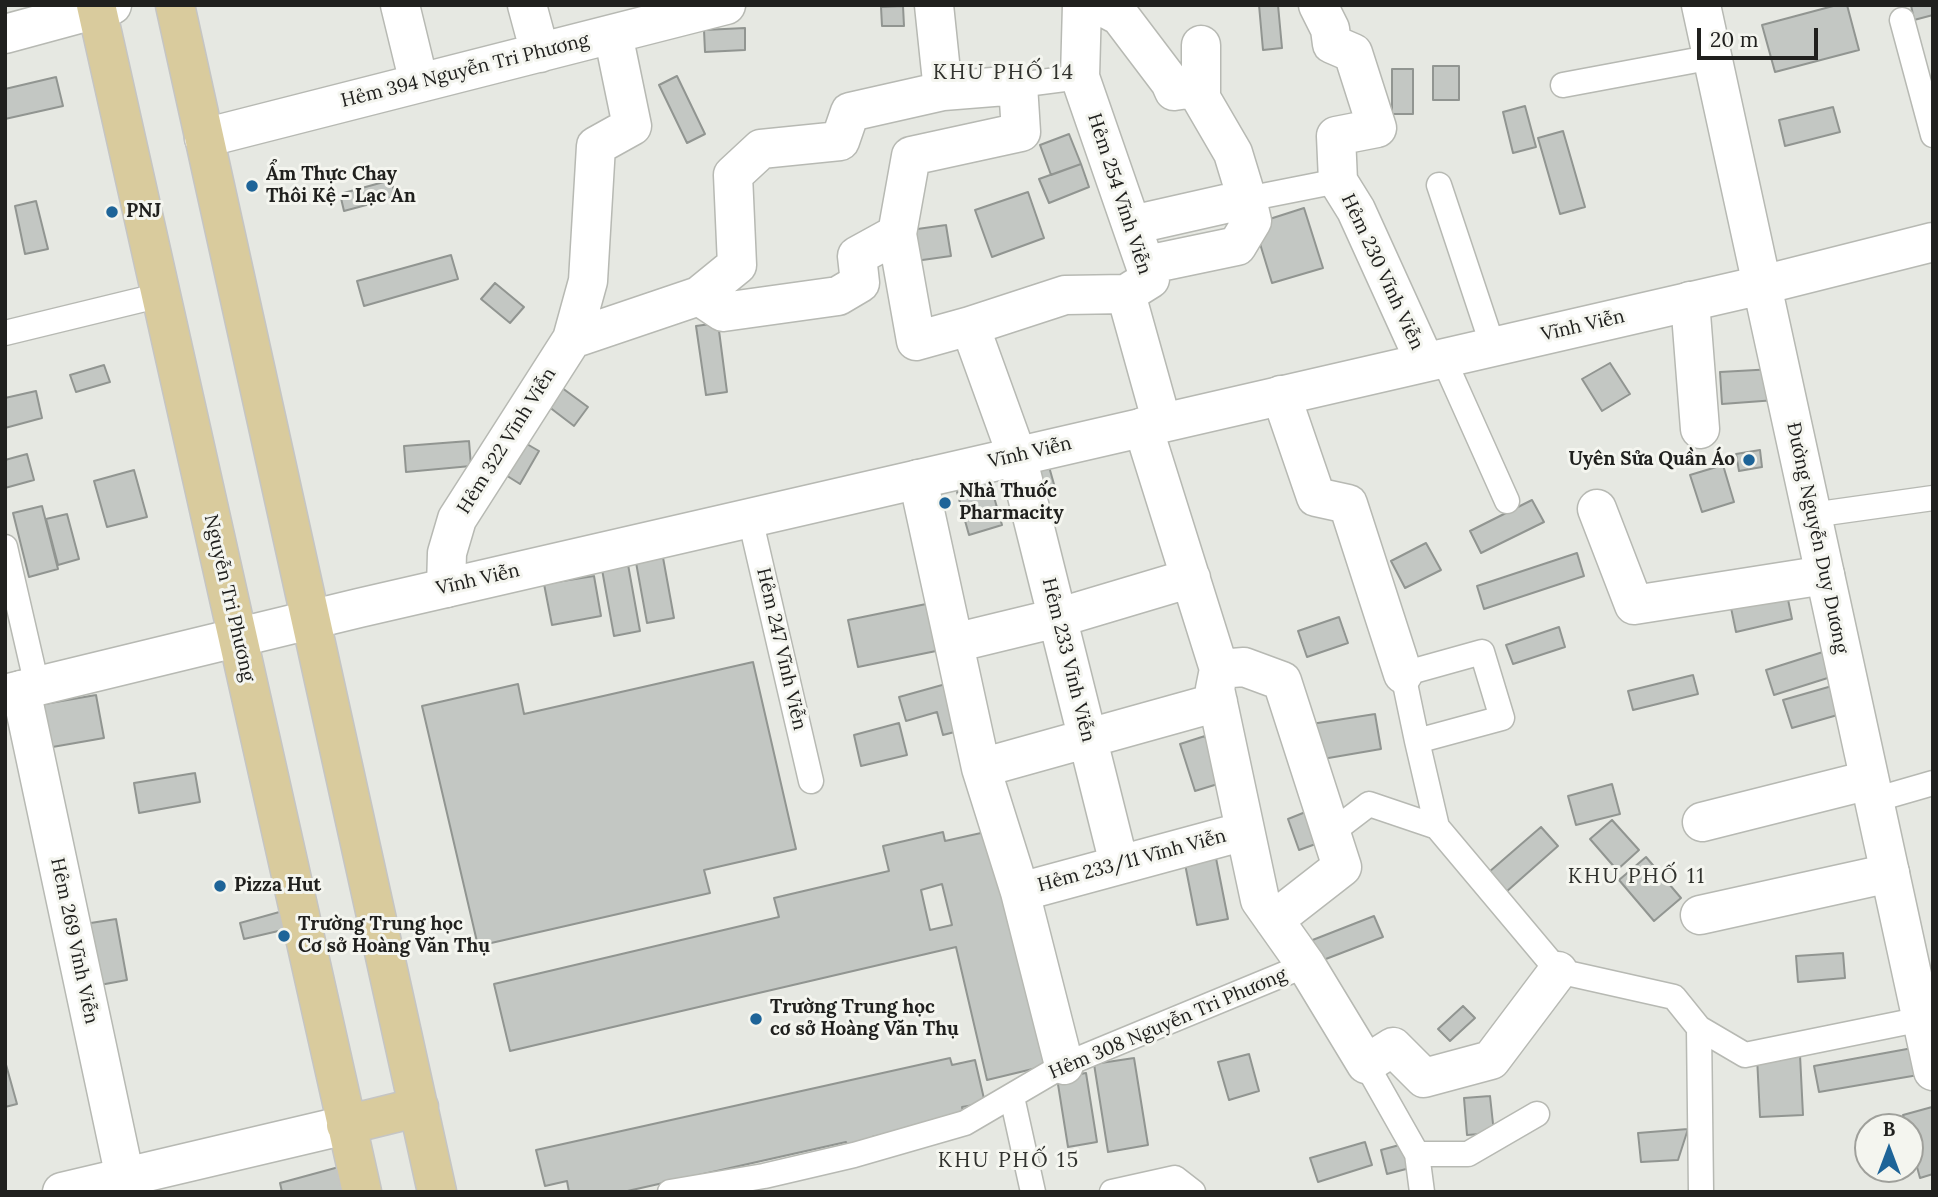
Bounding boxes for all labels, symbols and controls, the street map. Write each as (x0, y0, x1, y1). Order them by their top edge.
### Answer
scale bar (1700, 14, 1821, 58)
text: 20 m (1710, 26, 1759, 53)
street label: Hẻm 394 Nguyễn Tri Phương (339, 29, 591, 113)
district label: KHU PHỐ 14 (934, 60, 1074, 86)
street label: Hẻm 254 Vĩnh Viễn (1082, 111, 1156, 277)
place label: Ẩm Thực Chay Thôi Kệ - Lạc An (266, 164, 416, 208)
marker: Ẩm Thực Chay Thôi Kệ - Lạc An (244, 178, 260, 194)
street label: Hẻm 230 Vĩnh Viễn (1336, 190, 1428, 354)
place label: PNJ (126, 201, 161, 223)
marker: PNJ (104, 204, 120, 220)
street label: Vĩnh Viễn (1539, 305, 1627, 347)
street label: Hẻm 322 Vĩnh Viễn (453, 364, 561, 518)
street label: Đường Nguyễn Duy Dương (1781, 420, 1853, 656)
street label: Vĩnh Viễn (986, 432, 1074, 474)
place label: Uyên Sửa Quần Áo (1569, 449, 1735, 471)
marker: Uyên Sửa Quần Áo (1741, 452, 1757, 468)
place label: Nhà Thuốc Pharmacity (959, 481, 1064, 525)
marker: Nhà Thuốc Pharmacity (937, 495, 953, 511)
street label: Nguyễn Tri Phương (199, 512, 259, 684)
street label: Vĩnh Viễn (434, 559, 522, 601)
street label: Hẻm 247 Vĩnh Viễn (751, 566, 811, 732)
street label: Hẻm 233 Vĩnh Viễn (1037, 576, 1099, 744)
street label: Hẻm 233/11 Vĩnh Viễn (1035, 825, 1229, 897)
street label: Hẻm 269 Vĩnh Viễn (45, 856, 103, 1026)
district label: KHU PHỐ 11 (1569, 864, 1705, 890)
place label: Pizza Hut (234, 875, 321, 897)
marker: Pizza Hut (212, 878, 228, 894)
place label: Trường Trung học Cơ sở Hoàng Văn Thụ (298, 914, 490, 958)
marker: Trường Trung học Cơ sở Hoàng Văn Thụ (276, 928, 292, 944)
street label: Hẻm 308 Nguyễn Tri Phương (1046, 964, 1290, 1084)
place label: Trường Trung học cơ sở Hoàng Văn Thụ (770, 997, 959, 1041)
marker: Trường Trung học cơ sở Hoàng Văn Thụ (748, 1011, 764, 1027)
north arrow (1854, 1113, 1924, 1183)
text: B (1883, 1117, 1895, 1141)
district label: KHU PHỐ 15 (939, 1148, 1079, 1174)

